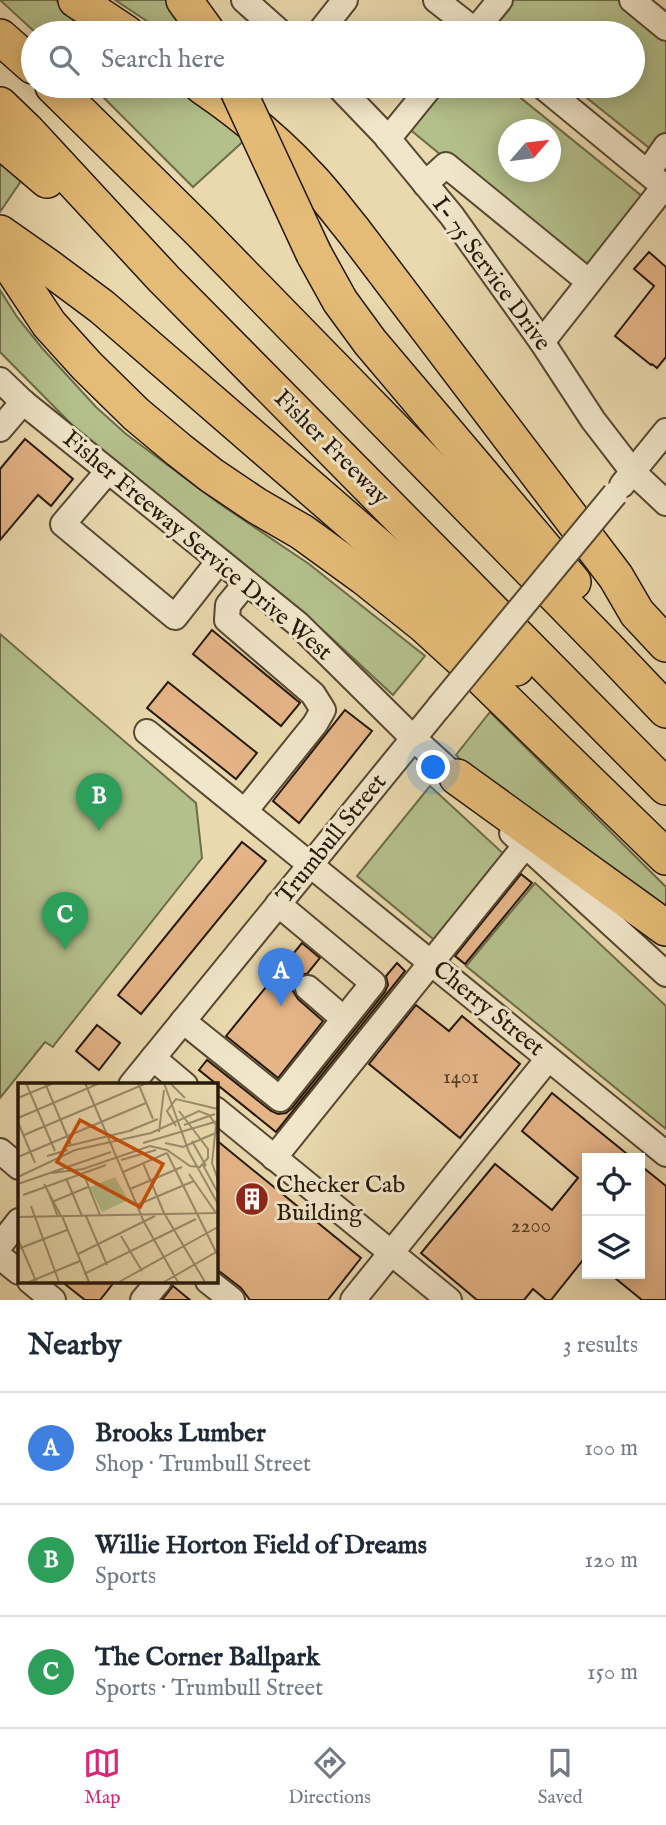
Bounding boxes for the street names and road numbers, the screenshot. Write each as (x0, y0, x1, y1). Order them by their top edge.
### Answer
street label: I- 75 Service Drive (425, 191, 557, 357)
street label: Fisher Freeway (267, 384, 396, 513)
street label: Fisher Freeway Service Drive West (56, 424, 338, 668)
street label: Trumbull Street (270, 768, 394, 910)
street label: Cherry Street (426, 954, 550, 1064)

